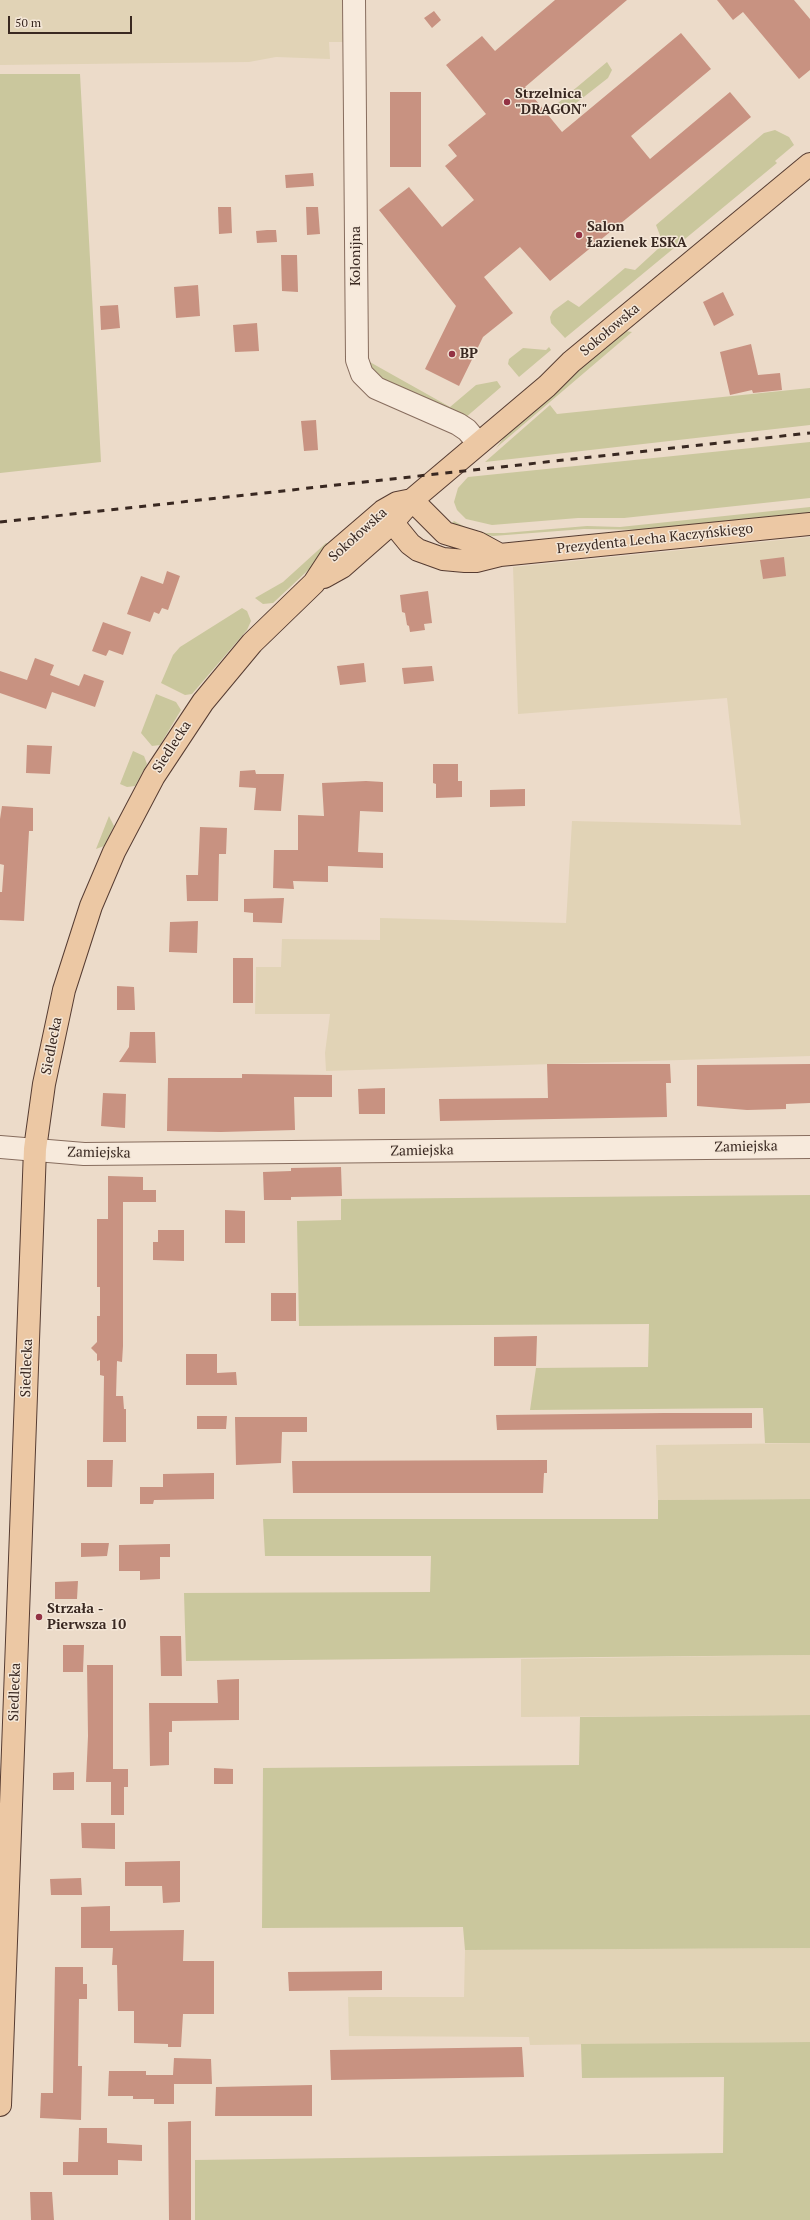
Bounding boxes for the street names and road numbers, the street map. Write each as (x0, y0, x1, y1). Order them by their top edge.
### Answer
street label: Kolonijna (348, 226, 364, 286)
street label: Sokołowska (577, 300, 643, 360)
street label: Sokołowska (325, 504, 391, 566)
street label: Prezydenta Lecha Kaczyńskiego (556, 520, 754, 558)
street label: Siedlecka (149, 718, 195, 776)
street label: Siedlecka (38, 1016, 66, 1076)
street label: Zamiejska (714, 1138, 778, 1156)
street label: Zamiejska (390, 1142, 454, 1160)
street label: Zamiejska (67, 1144, 131, 1162)
street label: Siedlecka (18, 1338, 36, 1398)
street label: Siedlecka (6, 1662, 24, 1722)

